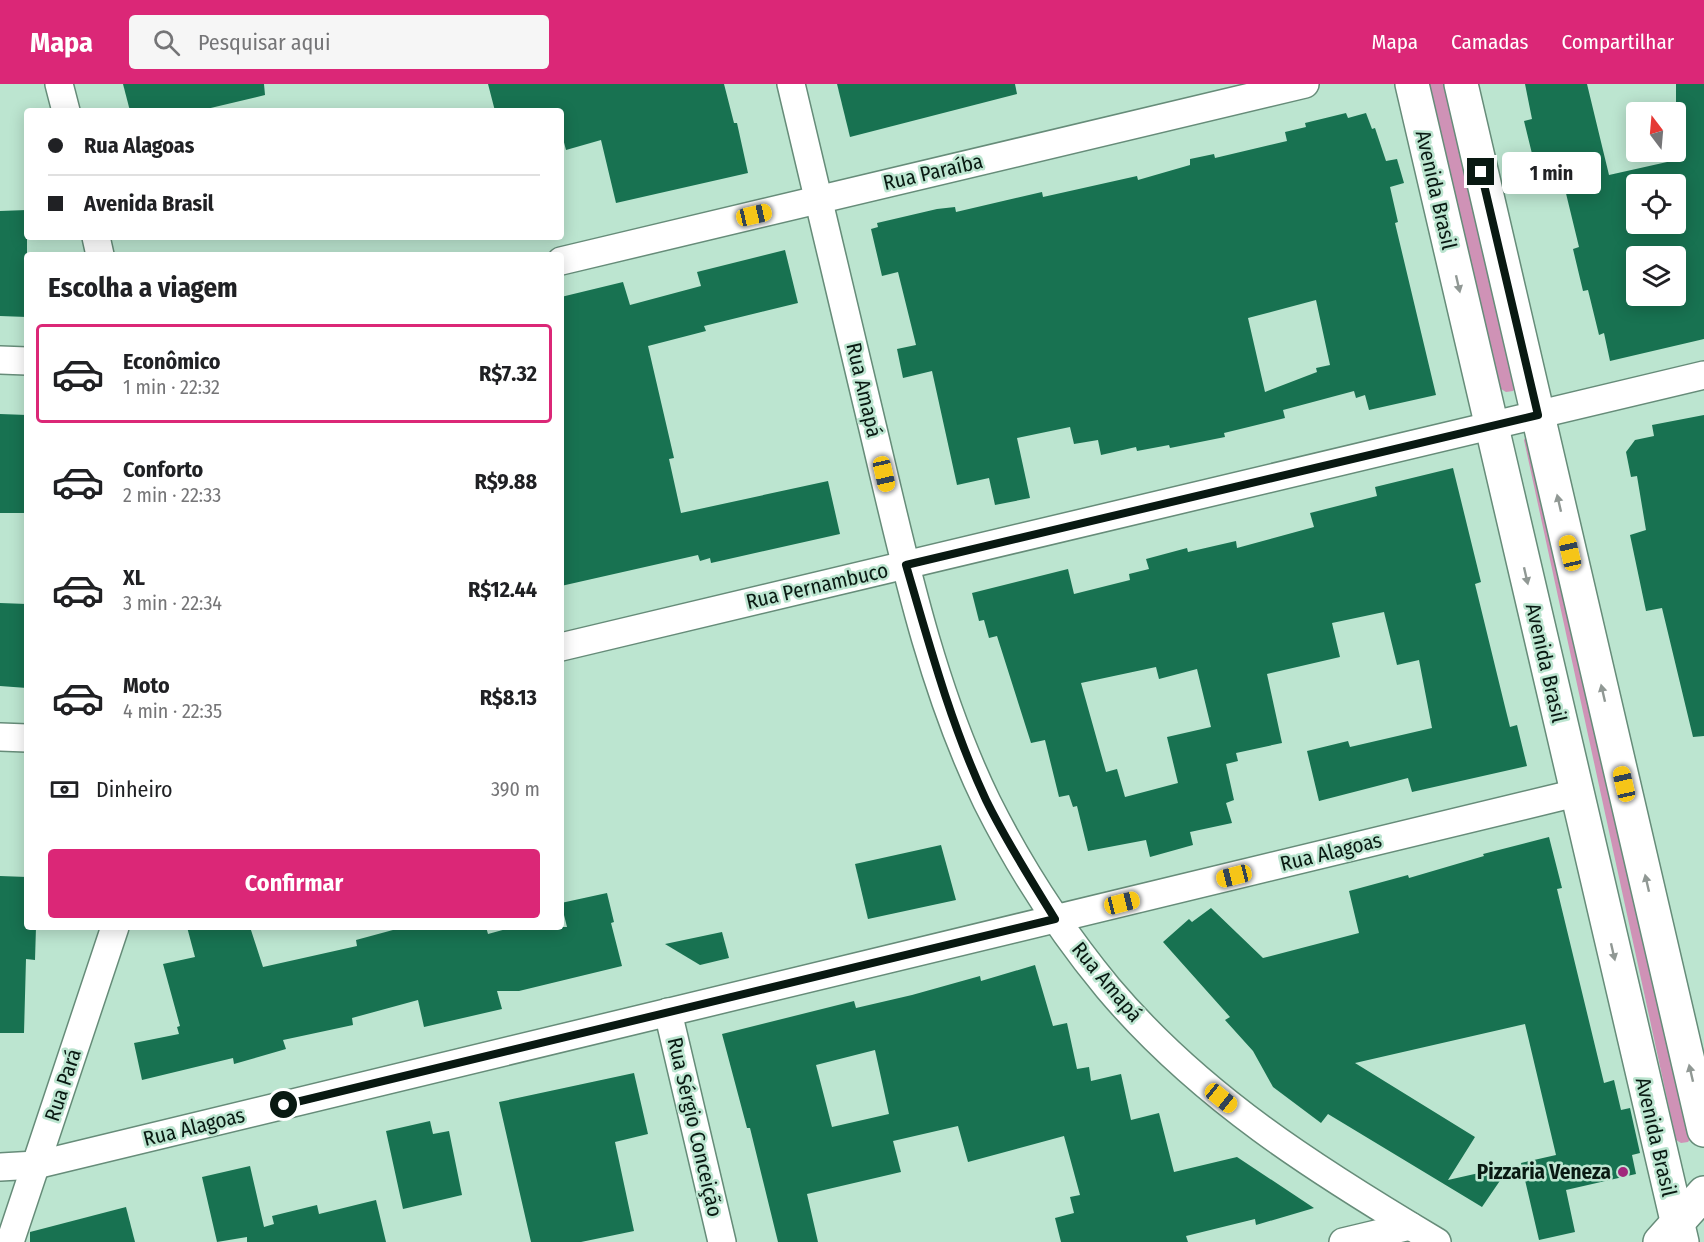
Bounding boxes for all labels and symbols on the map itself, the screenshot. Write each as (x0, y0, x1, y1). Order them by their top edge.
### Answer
north arrow (1626, 102, 1686, 162)
street label: Avenida Brasil (1410, 128, 1462, 253)
street label: Rua Paraíba (881, 148, 985, 196)
callout: 1 min (1502, 151, 1601, 193)
route end (1467, 158, 1494, 185)
car (734, 202, 774, 228)
one-way arrow (1454, 275, 1464, 293)
street label: Rua Amapá (840, 340, 888, 440)
car (871, 454, 897, 494)
one-way arrow (1553, 494, 1563, 513)
car (1557, 533, 1583, 573)
street label: Rua Pernambuco (743, 557, 891, 615)
one-way arrow (1522, 567, 1531, 586)
street label: Avenida Brasil (1520, 601, 1572, 726)
one-way arrow (1597, 684, 1607, 703)
car (1611, 764, 1637, 804)
street label: Rua Alagoas (1278, 827, 1384, 877)
car (1214, 863, 1254, 889)
one-way arrow (1641, 874, 1651, 893)
car (1102, 890, 1142, 916)
street label: Rua Amapá (1066, 937, 1148, 1027)
one-way arrow (1609, 943, 1618, 962)
street label: Rua Sérgio Conceição (662, 1035, 728, 1219)
street label: Rua Pará (39, 1045, 87, 1125)
one-way arrow (1685, 1064, 1695, 1083)
street label: Avenida Brasil (1630, 1075, 1682, 1200)
car (1201, 1080, 1241, 1116)
route start (270, 1091, 297, 1118)
street label: Rua Alagoas (141, 1102, 247, 1152)
place label: Pizzaria Veneza (1477, 1159, 1611, 1185)
marker: Pizzaria Veneza (1616, 1165, 1630, 1179)

